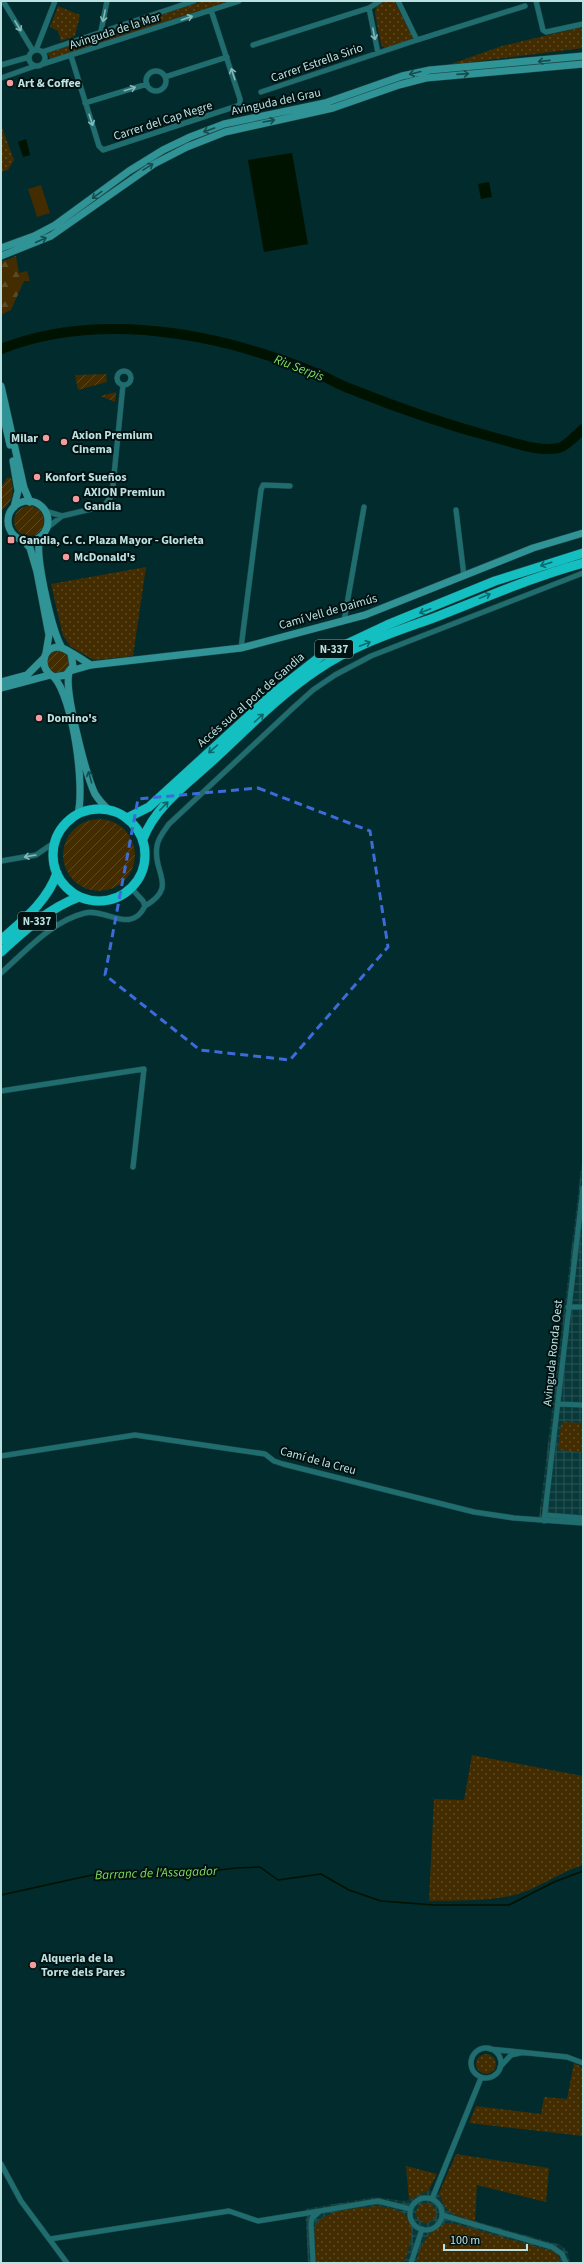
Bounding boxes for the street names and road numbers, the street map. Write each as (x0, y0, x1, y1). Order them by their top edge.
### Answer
street label: Avinguda de la Mar (67, 8, 163, 54)
street label: Carrer Estrella Sirio (269, 39, 365, 87)
street label: Avinguda del Grau (230, 84, 322, 120)
street label: Carrer del Cap Negre (111, 97, 215, 145)
street label: Camí Vell de Daimús (277, 590, 379, 634)
road number: N-337 (315, 640, 353, 658)
street label: Accés sud al port de Gandia (194, 649, 308, 751)
road number: N-337 (18, 912, 56, 930)
street label: Avinguda Ronda Oest (539, 1299, 567, 1407)
street label: Camí de la Creu (278, 1443, 358, 1479)

